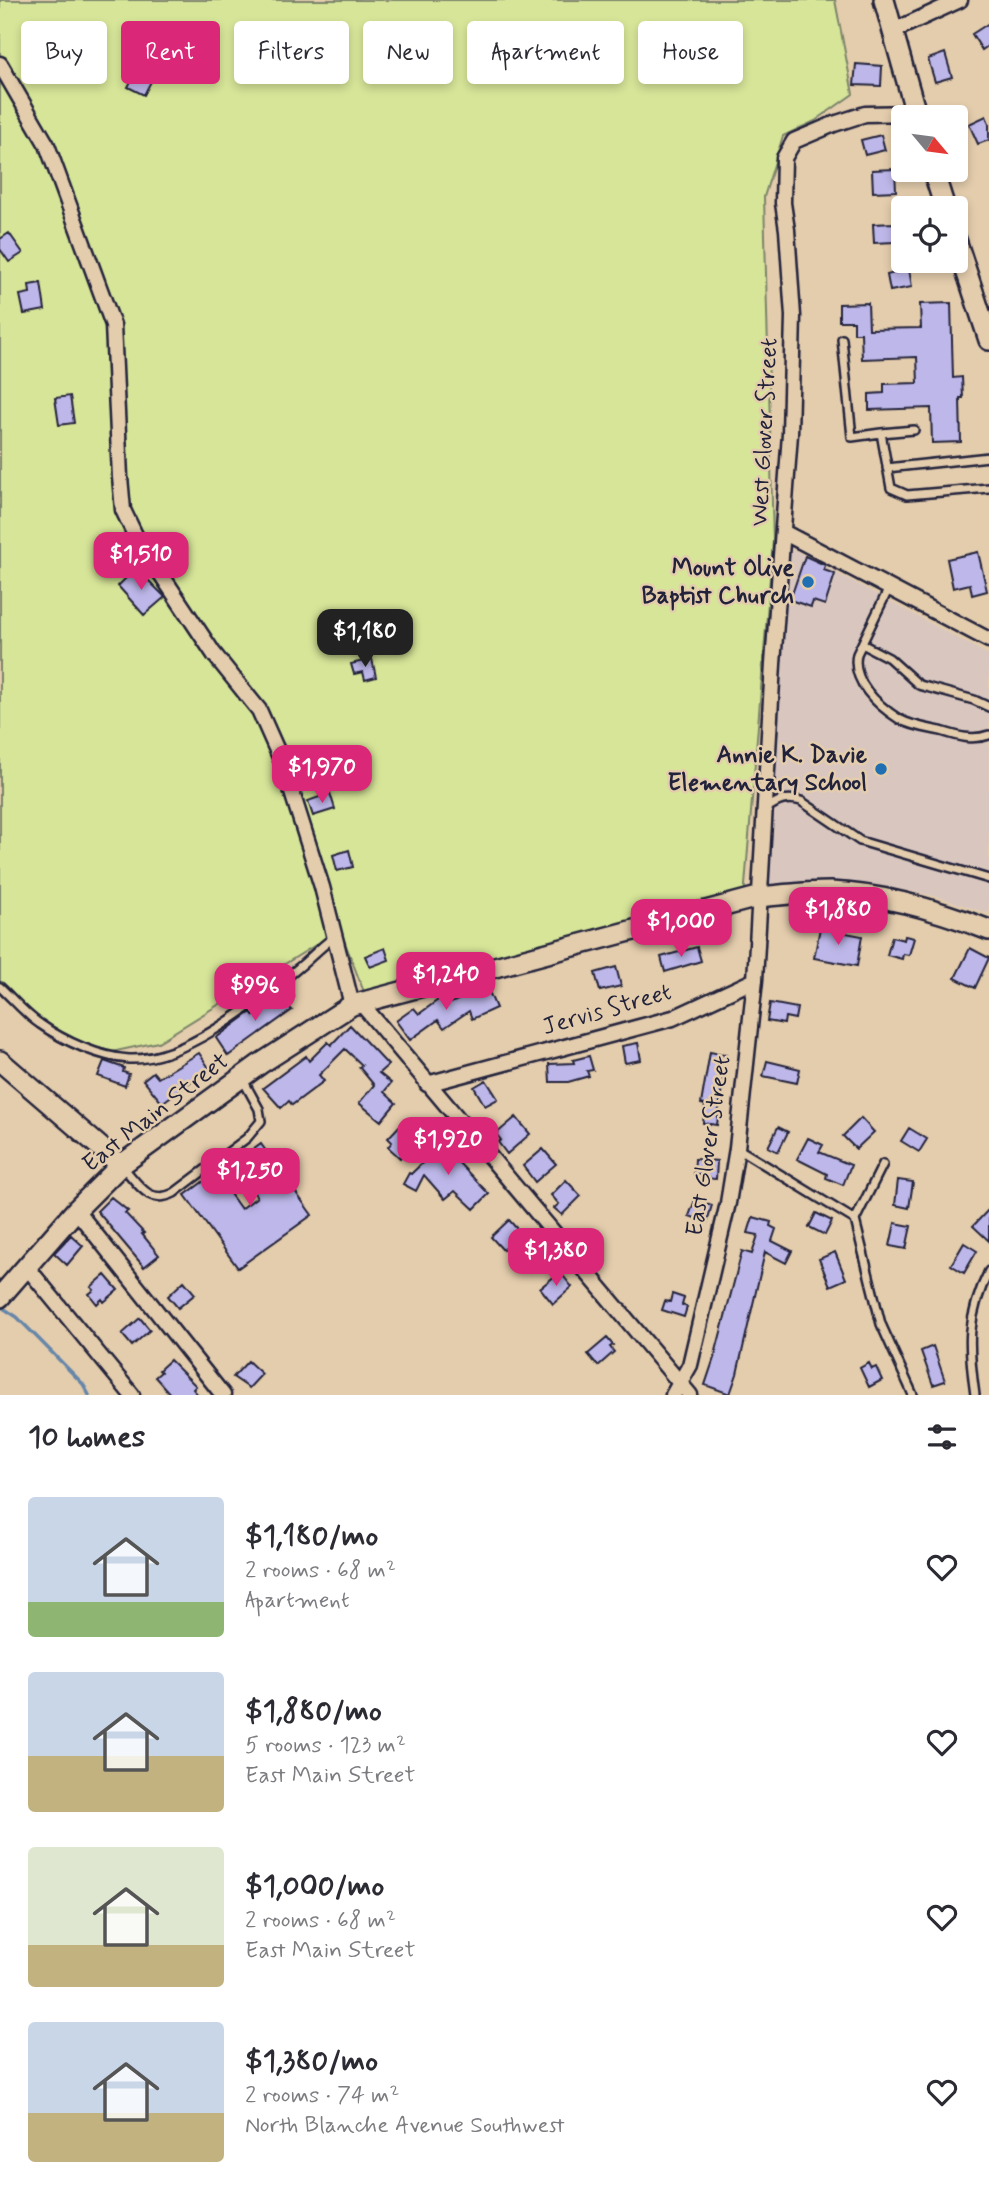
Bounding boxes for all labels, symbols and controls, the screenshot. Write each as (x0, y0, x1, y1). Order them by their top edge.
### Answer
chip: Buy (21, 21, 107, 84)
chip: Rent (121, 21, 220, 84)
chip: Filters (234, 21, 349, 84)
chip: New (363, 21, 453, 84)
chip: Apartment (467, 21, 624, 84)
chip: House (638, 21, 743, 84)
north arrow (891, 105, 968, 182)
map controls (891, 105, 968, 273)
button: locate (891, 196, 968, 273)
street label: West Glover Street (745, 337, 785, 527)
pin: $1,510 (84, 532, 198, 592)
text: $1,510 (110, 540, 172, 570)
place label: Mount Olive Baptist Church (642, 553, 794, 612)
marker: Mount Olive Baptist Church (800, 574, 816, 590)
pin: $1,180 (308, 610, 422, 669)
text: $1,180 (333, 617, 397, 647)
place label: Annie K. Davie Elementary School (668, 740, 868, 799)
pin: $1,970 (265, 746, 379, 805)
text: $1,970 (288, 753, 356, 783)
marker: Annie K. Davie Elementary School (873, 761, 889, 777)
pin: $1,880 (781, 888, 895, 947)
text: $1,880 (805, 895, 871, 925)
pin: $1,000 (624, 900, 738, 959)
text: $1,000 (647, 907, 715, 937)
pin: $1,240 (389, 953, 503, 1012)
text: $1,240 (412, 960, 480, 990)
pin: $996 (214, 964, 296, 1023)
text: $996 (230, 971, 280, 1001)
street label: Jervis Street (539, 977, 675, 1043)
street label: East Main Street (76, 1046, 236, 1180)
street label: East Glover Street (679, 1054, 739, 1238)
pin: $1,920 (391, 1118, 505, 1177)
text: $1,920 (413, 1125, 483, 1155)
pin: $1,250 (193, 1148, 307, 1208)
text: $1,250 (217, 1156, 283, 1186)
pin: $1,380 (499, 1228, 613, 1288)
text: $1,380 (524, 1236, 588, 1266)
text: 10 homes (28, 1418, 145, 1457)
icon: filters (923, 1418, 961, 1456)
text: $1,180/mo (245, 1517, 378, 1556)
icon: home (84, 1525, 168, 1609)
icon: heart (923, 1548, 961, 1586)
text: 2 rooms · 68 m² (245, 1556, 396, 1586)
text: Apartment (245, 1586, 350, 1616)
text: $1,880/mo (245, 1692, 382, 1731)
icon: home (84, 1700, 168, 1784)
icon: heart (923, 1723, 961, 1761)
text: 5 rooms · 123 m² (245, 1731, 406, 1761)
text: East Main Street (245, 1761, 415, 1791)
text: $1,000/mo (245, 1867, 384, 1906)
icon: home (84, 1875, 168, 1959)
icon: heart (923, 1898, 961, 1936)
text: 2 rooms · 68 m² (245, 1906, 396, 1936)
text: East Main Street (245, 1936, 415, 1966)
text: $1,380/mo (245, 2042, 378, 2081)
icon: home (84, 2050, 168, 2134)
icon: heart (923, 2073, 961, 2111)
text: 2 rooms · 74 m² (245, 2081, 400, 2111)
text: North Blanche Avenue Southwest (245, 2111, 565, 2141)

